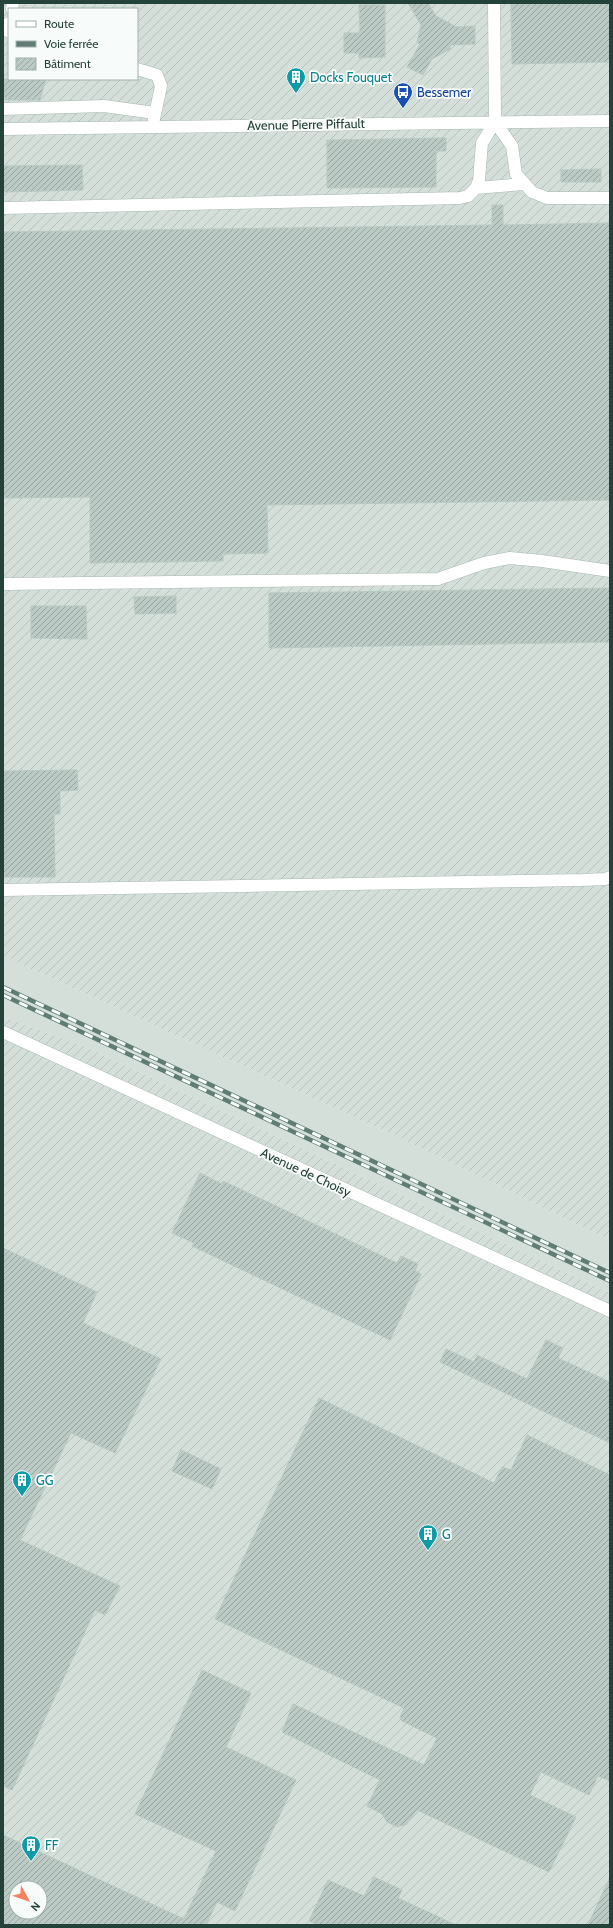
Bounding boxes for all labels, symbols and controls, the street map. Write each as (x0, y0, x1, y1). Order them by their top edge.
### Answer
legend (8, 8, 138, 80)
text: Route (44, 16, 74, 31)
text: Voie ferrée (44, 36, 98, 51)
text: Bâtiment (44, 56, 91, 71)
building icon: Docks Fouquet (285, 66, 307, 94)
place label: Docks Fouquet (310, 69, 392, 85)
bus stop icon: Bessemer (392, 81, 414, 109)
place label: Bessemer (417, 84, 472, 100)
street label: Avenue Pierre Piffault (247, 115, 366, 133)
street label: Avenue de Choisy (258, 1144, 354, 1200)
building icon: GG (11, 1469, 33, 1497)
place label: GG (36, 1472, 54, 1488)
building icon: G (417, 1523, 439, 1551)
place label: G (442, 1526, 451, 1542)
building icon: FF (20, 1834, 42, 1862)
place label: FF (45, 1837, 59, 1853)
north arrow (8, 1880, 48, 1920)
text: N (28, 1899, 44, 1914)

